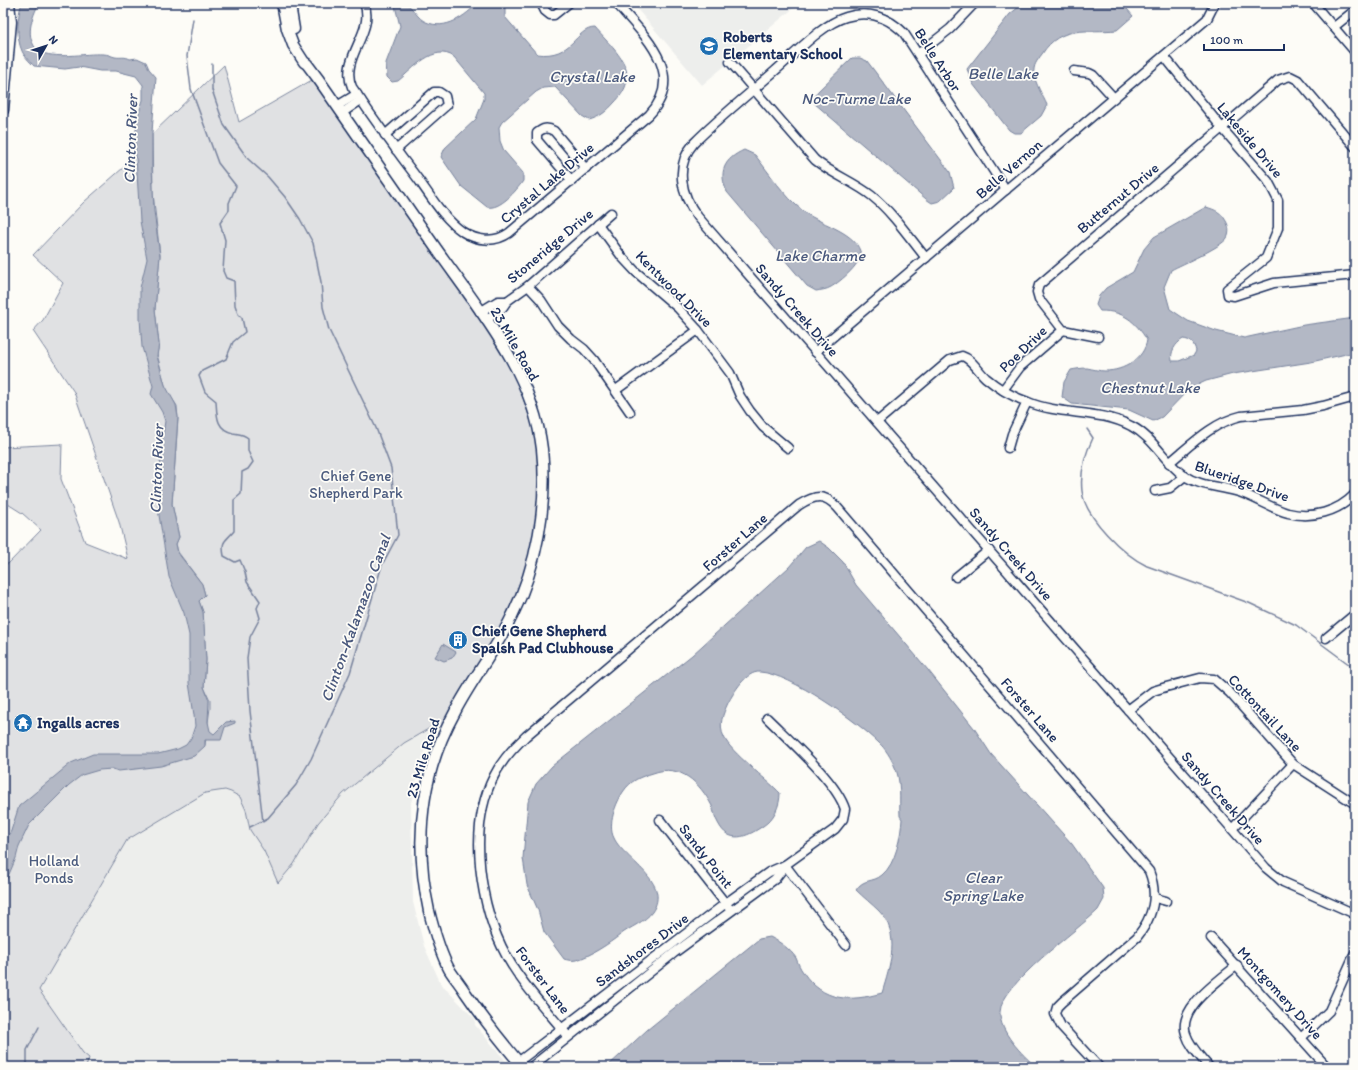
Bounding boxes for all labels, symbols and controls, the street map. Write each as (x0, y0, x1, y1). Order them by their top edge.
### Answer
street label: Belle Arbor (911, 25, 965, 96)
north arrow (26, 26, 66, 66)
scale bar (1204, 26, 1284, 52)
place label: Roberts Elementary School (723, 28, 843, 64)
text: N (46, 33, 61, 47)
text: 100 m (1210, 33, 1243, 47)
school or university icon: Roberts Elementary School (698, 35, 720, 57)
water label: Belle Lake (968, 64, 1040, 83)
water label: Crystal Lake (549, 67, 636, 86)
water label: Noc-Turne Lake (801, 89, 912, 108)
water label: Clinton River (119, 92, 142, 184)
street label: Lakeside Drive (1213, 98, 1287, 182)
street label: Belle Vernon (972, 135, 1046, 203)
street label: Crystal Lake Drive (496, 138, 598, 228)
street label: Butternut Drive (1074, 159, 1162, 237)
street label: Stoneridge Drive (503, 205, 597, 287)
water label: Lake Charme (775, 246, 866, 265)
street label: Kentwood Drive (632, 247, 716, 331)
street label: Sandy Creek Drive (752, 260, 842, 360)
street label: 23 Mile Road (487, 304, 543, 384)
street label: Poe Drive (995, 322, 1051, 376)
water label: Chestnut Lake (1100, 378, 1201, 397)
water label: Clinton River (145, 422, 168, 514)
street label: Blueridge Drive (1192, 456, 1292, 506)
park label: Chief Gene Shepherd Park (309, 467, 403, 502)
street label: Sandy Creek Drive (966, 504, 1056, 604)
street label: Forster Lane (699, 509, 771, 575)
water label: Clinton-Kalamazoo Canal (316, 531, 395, 704)
place label: Chief Gene Shepherd Spalsh Pad Clubhouse (472, 622, 614, 658)
building icon: Chief Gene Shepherd Spalsh Pad Clubhouse (447, 629, 469, 651)
street label: Cottontail Lane (1224, 670, 1306, 756)
street label: Forster Lane (997, 674, 1063, 746)
temple icon: Ingalls acres (12, 712, 34, 734)
place label: Ingalls acres (37, 714, 120, 733)
street label: 23 Mile Road (402, 716, 444, 800)
street label: Sandy Creek Drive (1178, 748, 1268, 848)
street label: Sandy Point (675, 820, 737, 892)
park label: Holland Ponds (29, 852, 80, 887)
water label: Clear Spring Lake (943, 868, 1024, 905)
street label: Sandshores Drive (592, 909, 692, 991)
street label: Forster Lane (512, 943, 574, 1017)
street label: Montgomery Drive (1234, 943, 1326, 1043)

